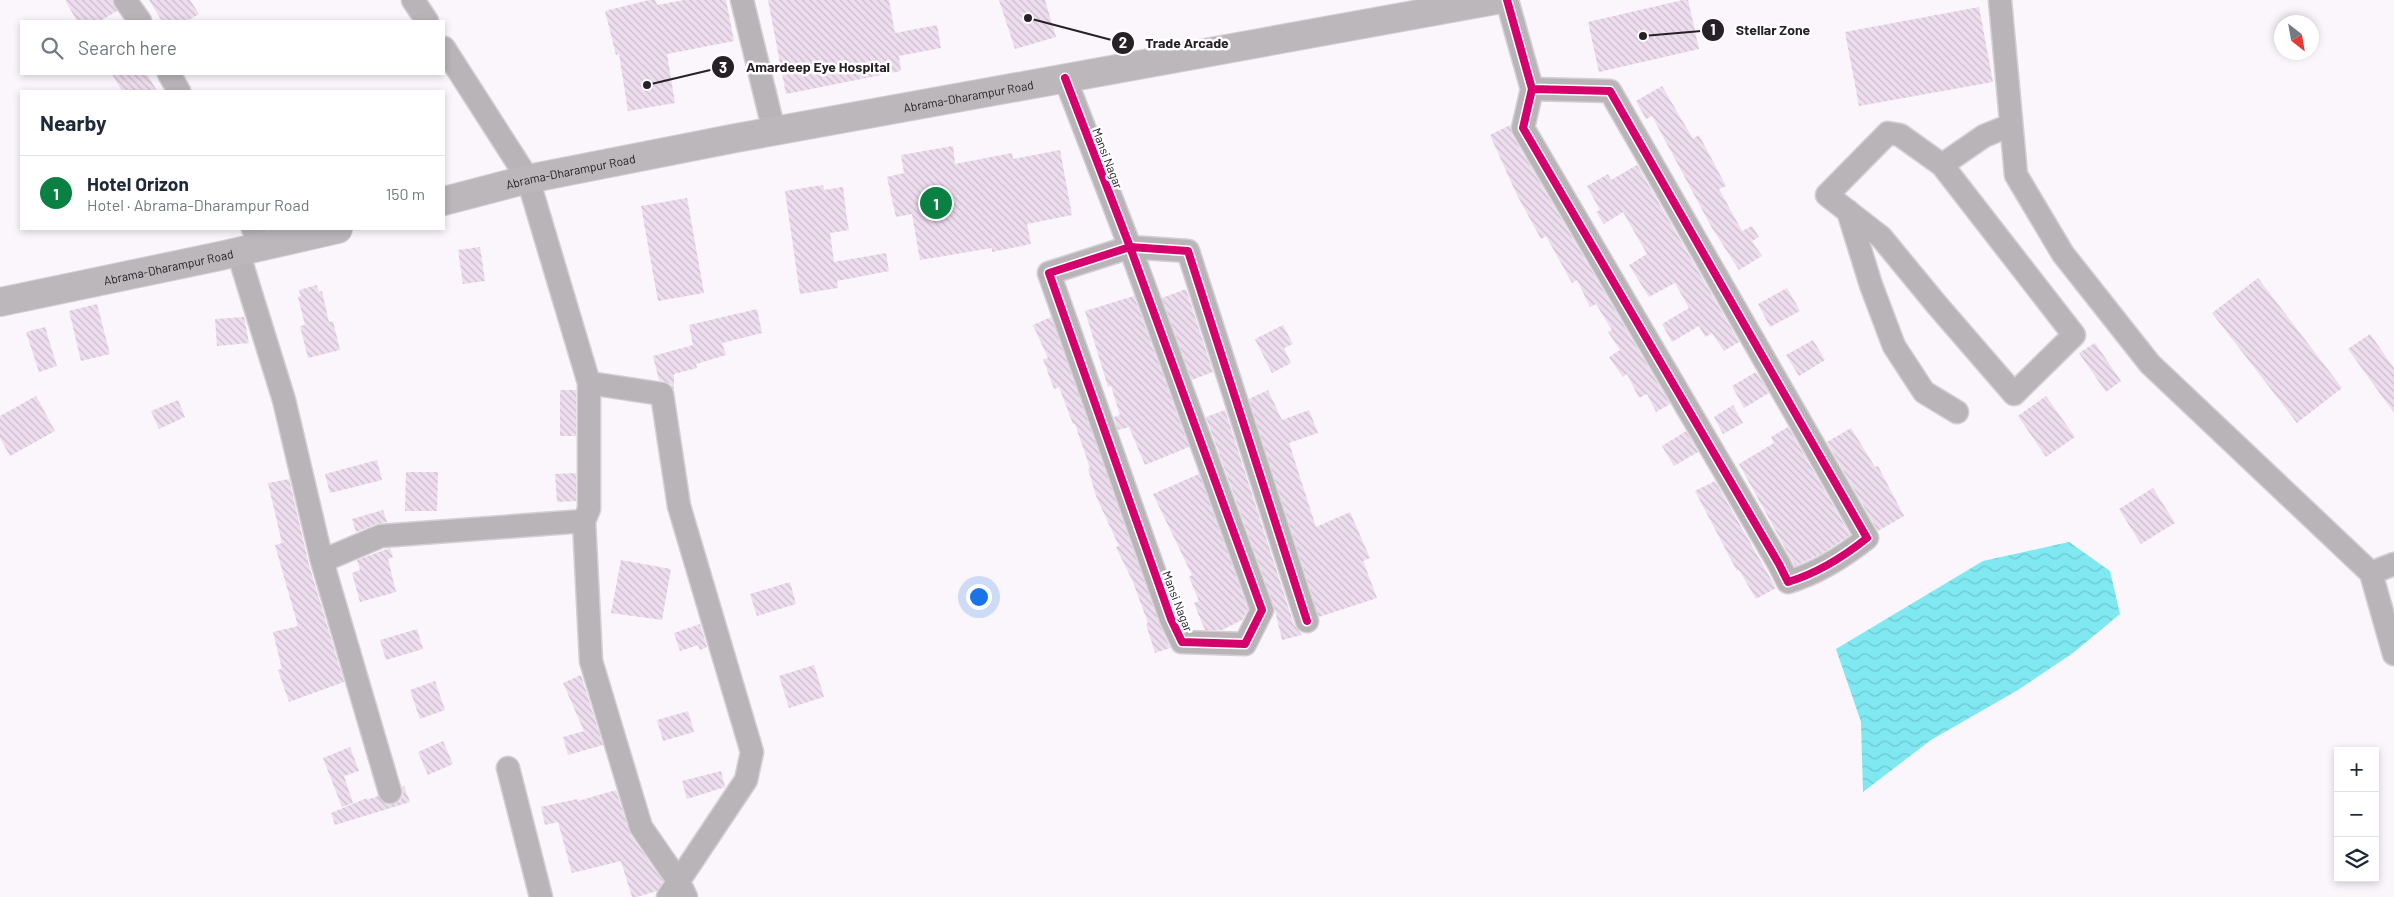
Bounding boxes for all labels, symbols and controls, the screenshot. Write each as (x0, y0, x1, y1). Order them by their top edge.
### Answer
north arrow (2274, 15, 2319, 60)
callout: Stellar Zone (1701, 16, 1820, 45)
search box (20, 20, 445, 75)
text: 1 (1710, 20, 1716, 38)
text: Stellar Zone (1736, 21, 1811, 38)
callout: Trade Arcade (1110, 29, 1239, 58)
text: 2 (1119, 33, 1127, 51)
icon: search (38, 34, 66, 62)
text: Trade Arcade (1145, 34, 1229, 51)
text: Search here (78, 36, 177, 59)
callout: Amardeep Eye Hospital (711, 53, 900, 82)
text: 3 (719, 58, 727, 76)
text: Amardeep Eye Hospital (746, 58, 890, 75)
street label: Abrama-Dharampur Road (902, 77, 1035, 114)
text: Nearby (40, 110, 106, 135)
street label: Mansi Nagar (1090, 126, 1126, 191)
street label: Abrama-Dharampur Road (504, 151, 636, 192)
text: Hotel Orizon (87, 172, 189, 195)
text: 1 (53, 184, 59, 203)
text: 150 m (386, 184, 425, 203)
pin: 1 (920, 184, 952, 222)
text: Hotel · Abrama-Dharampur Road (87, 195, 309, 214)
street label: Abrama-Dharampur Road (102, 246, 234, 287)
street label: Mansi Nagar (1160, 569, 1196, 634)
your location (966, 584, 992, 610)
map controls (2334, 747, 2379, 882)
button: + (2334, 747, 2379, 792)
button: − (2334, 792, 2379, 837)
button: layers (2334, 837, 2379, 882)

